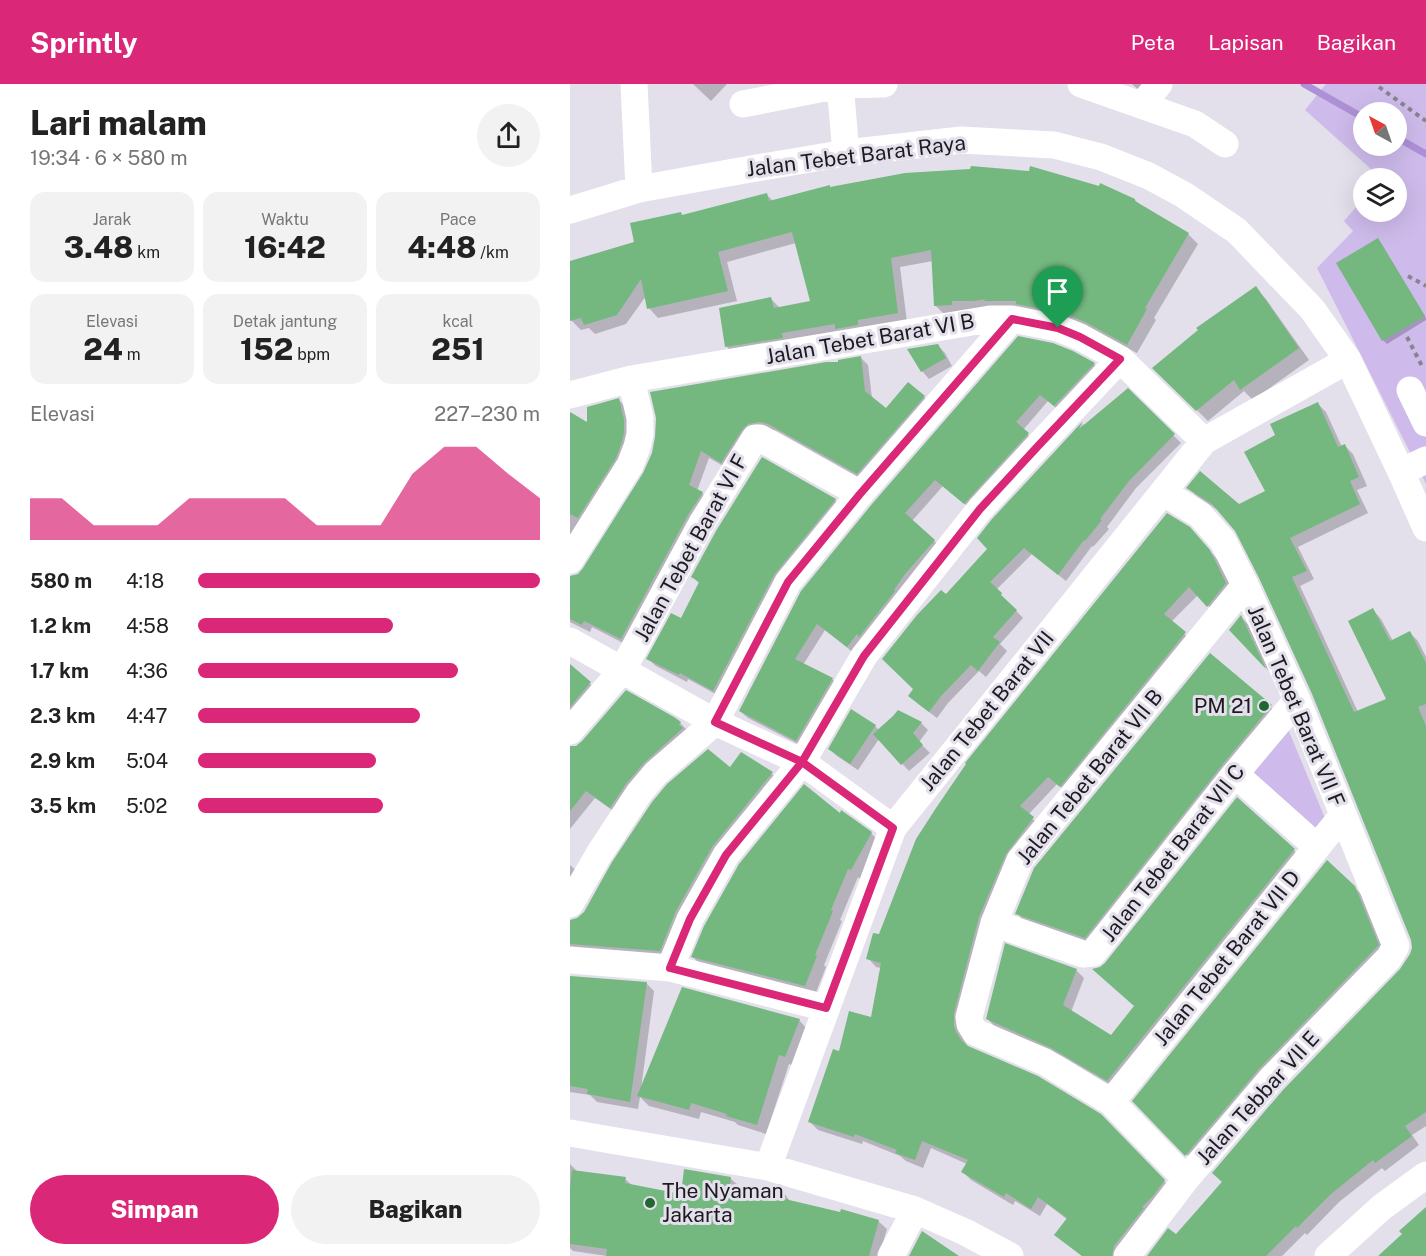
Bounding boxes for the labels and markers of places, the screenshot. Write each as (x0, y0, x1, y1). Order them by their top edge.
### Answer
pin (1032, 266, 1083, 328)
place label: PM 21 (1194, 693, 1252, 718)
marker: PM 21 (1257, 699, 1271, 713)
place label: The Nyaman Jakarta (662, 1178, 784, 1227)
marker: The Nyaman Jakarta (643, 1196, 657, 1210)

